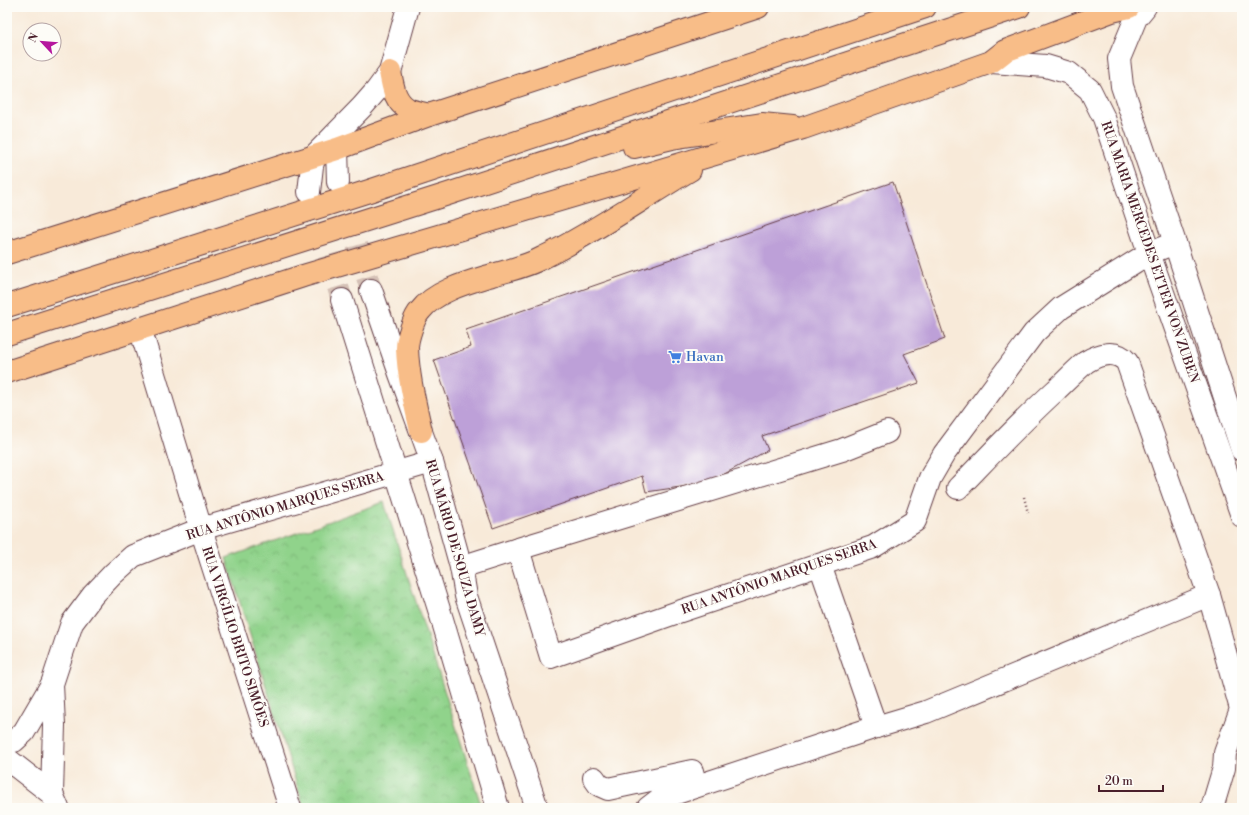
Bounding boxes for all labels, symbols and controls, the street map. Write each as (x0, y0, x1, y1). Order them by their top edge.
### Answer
north arrow (22, 22, 62, 62)
text: N (26, 31, 42, 45)
street label: RUA MARIA MERCEDES ETTER VON ZUBEN (1098, 119, 1203, 385)
supermarket icon: Havan (667, 349, 683, 365)
place label: Havan (686, 349, 724, 365)
street label: RUA MÁRIO DE SOUZA DAMY (422, 457, 489, 640)
street label: RUA ANTÔNIO MARQUES SERRA (184, 467, 387, 544)
street label: RUA ANTÔNIO MARQUES SERRA (679, 535, 880, 618)
street label: RUA VIRGÍLIO BRITO SIMÕES (198, 544, 273, 729)
scale bar (1099, 767, 1163, 793)
text: 20 m (1105, 774, 1133, 789)

